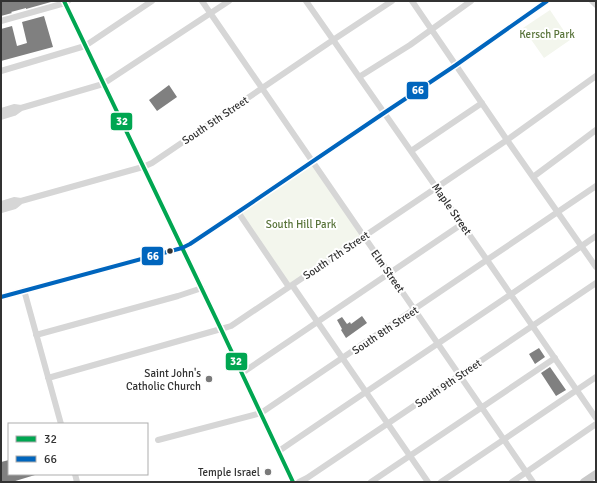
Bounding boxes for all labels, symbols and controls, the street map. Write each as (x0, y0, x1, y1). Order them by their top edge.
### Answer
park label: Kersch Park (519, 28, 575, 41)
line badge: 66 (406, 81, 429, 100)
text: 66 (412, 84, 424, 97)
street label: South 5th Street (180, 93, 251, 147)
line badge: 32 (110, 112, 133, 131)
text: 32 (116, 115, 128, 128)
street label: Maple Street (429, 181, 474, 238)
park label: South Hill Park (266, 218, 337, 231)
street label: South 7th Street (301, 228, 372, 282)
line badge: 66 (141, 246, 164, 266)
unlabelled marker (165, 246, 175, 256)
street label: Elm Street (368, 247, 407, 295)
text: 66 (147, 250, 159, 263)
street label: South 8th Street (350, 303, 421, 357)
line badge: 32 (225, 352, 248, 371)
text: 32 (230, 355, 242, 368)
street label: South 9th Street (413, 356, 484, 410)
place label: Saint John's Catholic Church (126, 367, 201, 393)
marker: Saint John's Catholic Church (204, 374, 214, 384)
legend (8, 423, 148, 475)
text: 32 (44, 432, 57, 447)
text: 66 (44, 452, 57, 467)
place label: Temple Israel (198, 466, 260, 479)
marker: Temple Israel (263, 467, 273, 477)

